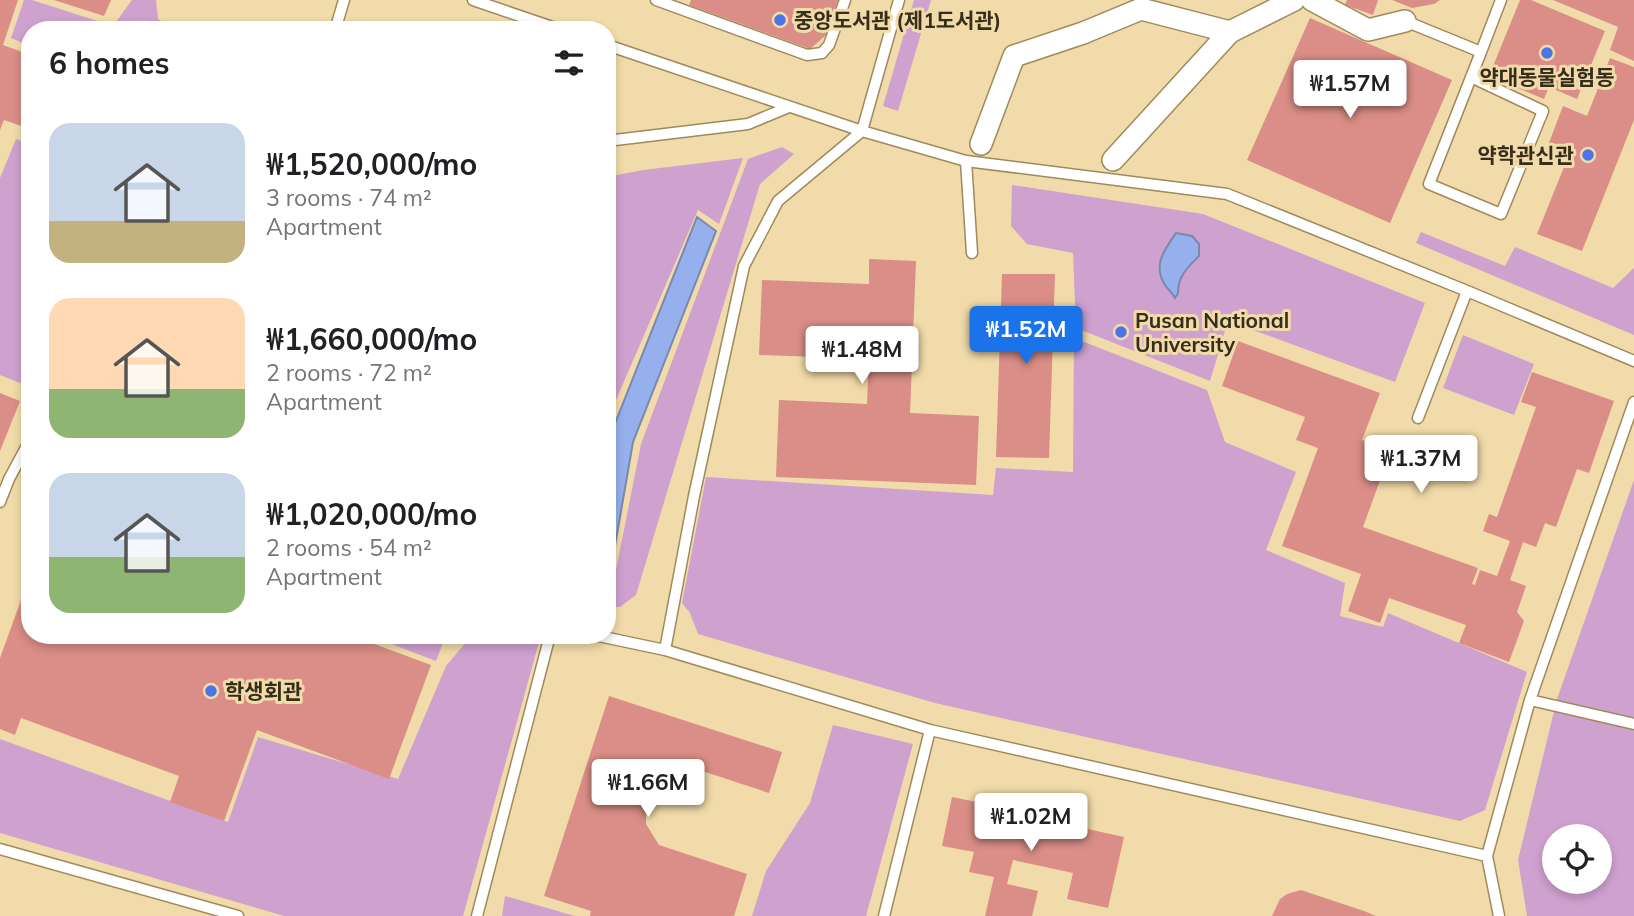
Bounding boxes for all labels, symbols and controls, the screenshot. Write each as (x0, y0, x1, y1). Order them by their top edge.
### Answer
place label: 중앙도서관 (제1도서관) (794, 7, 1001, 33)
marker: 중앙도서관 (제1도서관) (772, 12, 788, 28)
text: 6 homes (49, 44, 170, 82)
icon: filters (550, 44, 588, 82)
marker: 약대동물실험동 (1539, 45, 1555, 61)
pin: ₩1.57M (1293, 60, 1407, 120)
place label: 약대동물실험동 (1479, 64, 1615, 90)
text: ₩1.57M (1310, 68, 1390, 97)
place label: 약학관신관 (1477, 142, 1574, 168)
text: ₩1,520,000/mo (266, 145, 477, 183)
marker: 약학관신관 (1580, 147, 1596, 163)
icon: home (105, 151, 189, 235)
text: 3 rooms · 74 m² (266, 183, 432, 212)
text: Apartment (266, 212, 382, 241)
pin: ₩1.52M (969, 306, 1083, 366)
place label: Pusan National University (1135, 307, 1289, 357)
text: ₩1.52M (986, 314, 1066, 343)
text: ₩1,660,000/mo (266, 320, 477, 358)
marker: Pusan National University (1113, 324, 1129, 340)
icon: home (105, 326, 189, 410)
pin: ₩1.48M (805, 326, 919, 386)
text: ₩1.48M (822, 334, 902, 363)
text: 2 rooms · 72 m² (266, 358, 432, 387)
text: Apartment (266, 387, 382, 416)
pin: ₩1.37M (1364, 435, 1478, 495)
text: ₩1.37M (1381, 443, 1461, 472)
text: ₩1,020,000/mo (266, 495, 477, 533)
icon: home (105, 501, 189, 585)
text: 2 rooms · 54 m² (266, 533, 432, 562)
text: Apartment (266, 562, 382, 591)
place label: 학생회관 (225, 678, 302, 704)
marker: 학생회관 (203, 683, 219, 699)
pin: ₩1.66M (591, 760, 705, 819)
text: ₩1.66M (608, 767, 688, 796)
pin: ₩1.02M (974, 794, 1088, 853)
text: ₩1.02M (991, 801, 1071, 830)
map controls (1542, 824, 1612, 894)
button: locate (1542, 824, 1612, 894)

